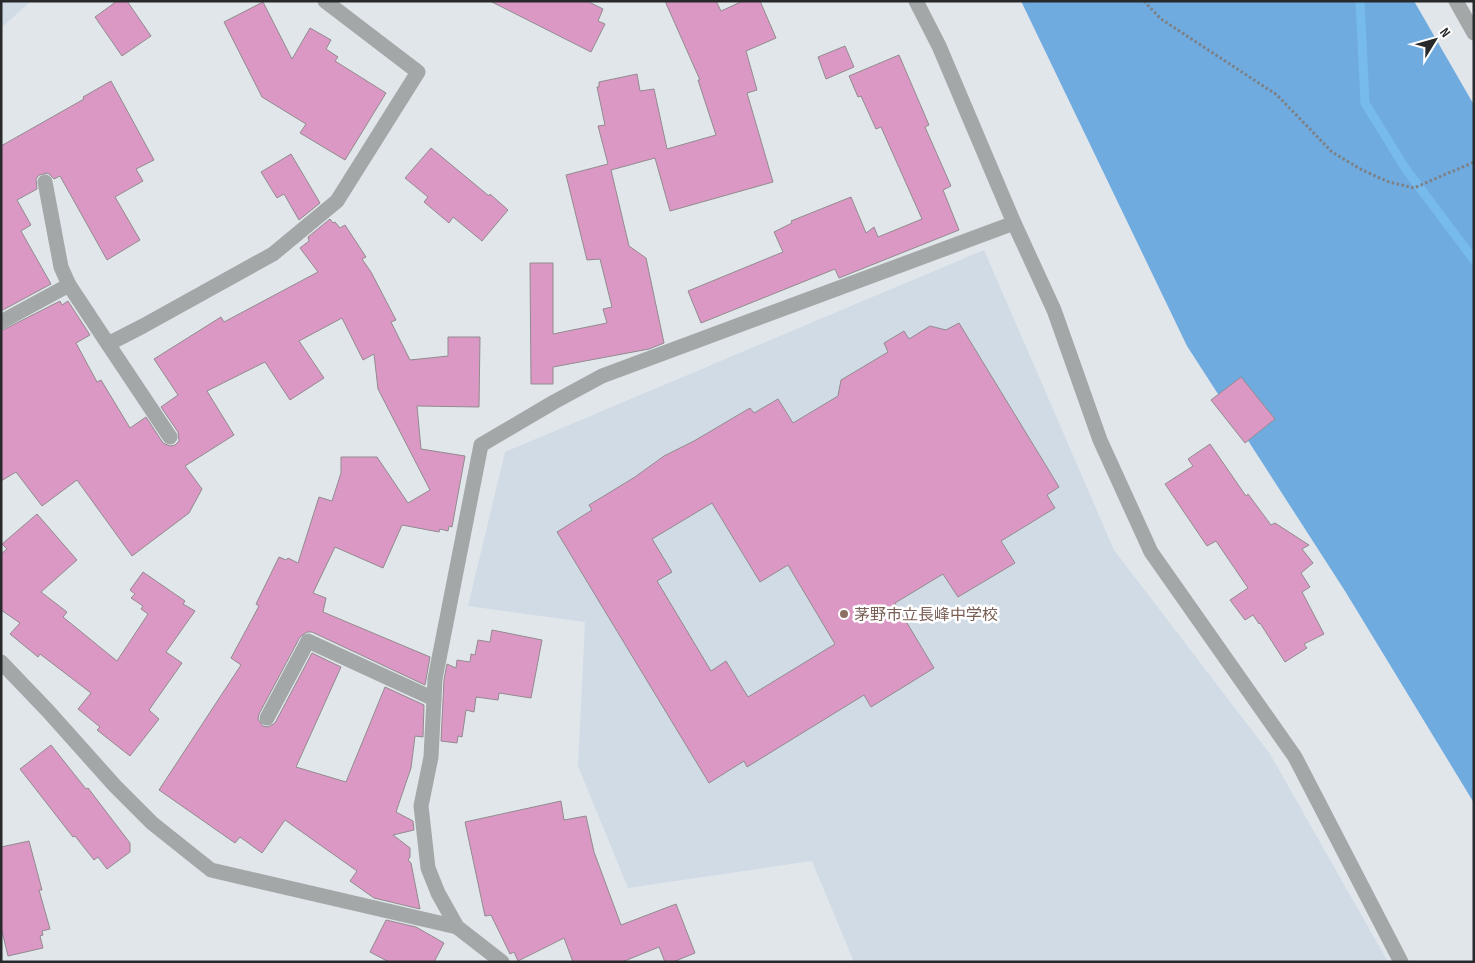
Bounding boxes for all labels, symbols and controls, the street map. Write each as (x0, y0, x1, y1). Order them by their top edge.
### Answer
north arrow (1410, 15, 1460, 65)
text: N (1436, 24, 1454, 41)
place label: 茅野市立長峰中学校 (854, 606, 998, 625)
marker: 茅野市立長峰中学校 (838, 608, 850, 620)

